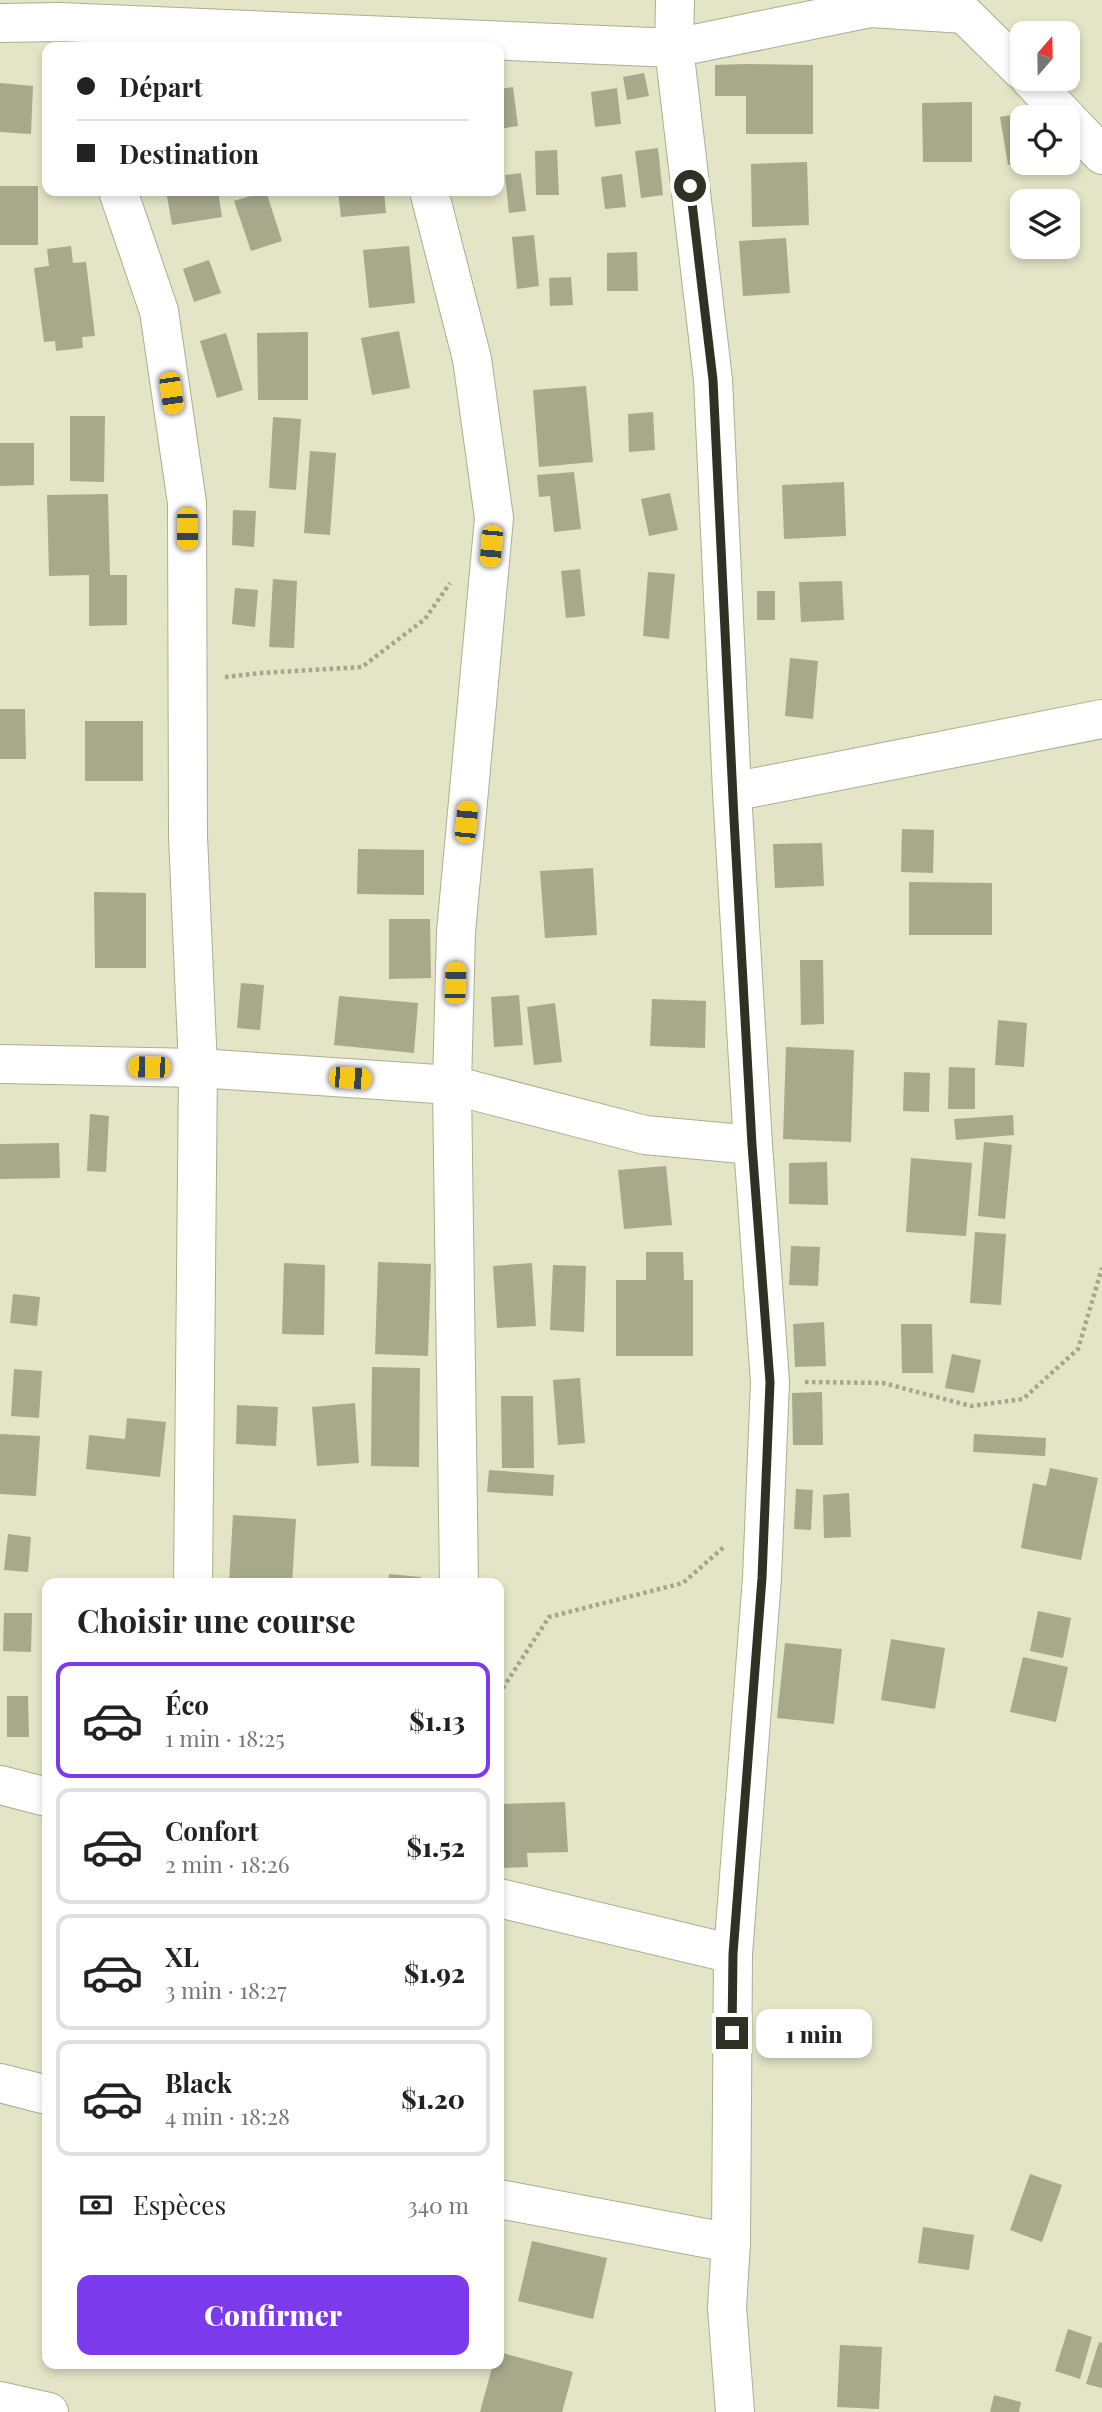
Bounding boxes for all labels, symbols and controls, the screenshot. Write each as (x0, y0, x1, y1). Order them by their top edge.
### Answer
north arrow (1010, 21, 1080, 91)
map controls (1010, 21, 1080, 259)
text: Départ (119, 69, 203, 104)
button: locate (1010, 105, 1080, 175)
text: Destination (119, 136, 259, 171)
route start (674, 170, 706, 202)
button: layers (1010, 189, 1080, 259)
car (158, 371, 185, 415)
car (177, 508, 198, 550)
car (479, 524, 504, 568)
car (454, 800, 479, 844)
car (444, 962, 467, 1004)
car (128, 1056, 171, 1078)
car (329, 1066, 372, 1090)
text: Choisir une course (77, 1598, 356, 1641)
text: Éco (165, 1687, 209, 1722)
icon: car (81, 1689, 144, 1752)
text: $1.13 (409, 1703, 465, 1738)
text: 1 min · 18:25 (165, 1722, 285, 1753)
text: Confort (165, 1813, 259, 1848)
icon: car (81, 1815, 144, 1878)
text: $1.52 (407, 1829, 465, 1864)
text: 2 min · 18:26 (165, 1848, 290, 1879)
text: XL (165, 1939, 199, 1974)
icon: car (81, 1941, 144, 2004)
text: $1.92 (404, 1955, 465, 1990)
text: 3 min · 18:27 (165, 1974, 286, 2005)
callout: 1 min (756, 2008, 872, 2058)
route end (716, 2017, 748, 2049)
text: 1 min (786, 2018, 842, 2049)
text: Black (165, 2065, 232, 2100)
icon: car (81, 2067, 144, 2130)
text: $1.20 (401, 2081, 465, 2116)
text: 4 min · 18:28 (165, 2100, 290, 2131)
icon: cash (77, 2186, 115, 2224)
text: Espèces (133, 2187, 226, 2222)
text: 340 m (407, 2189, 469, 2220)
button: Confirmer (77, 2275, 469, 2355)

